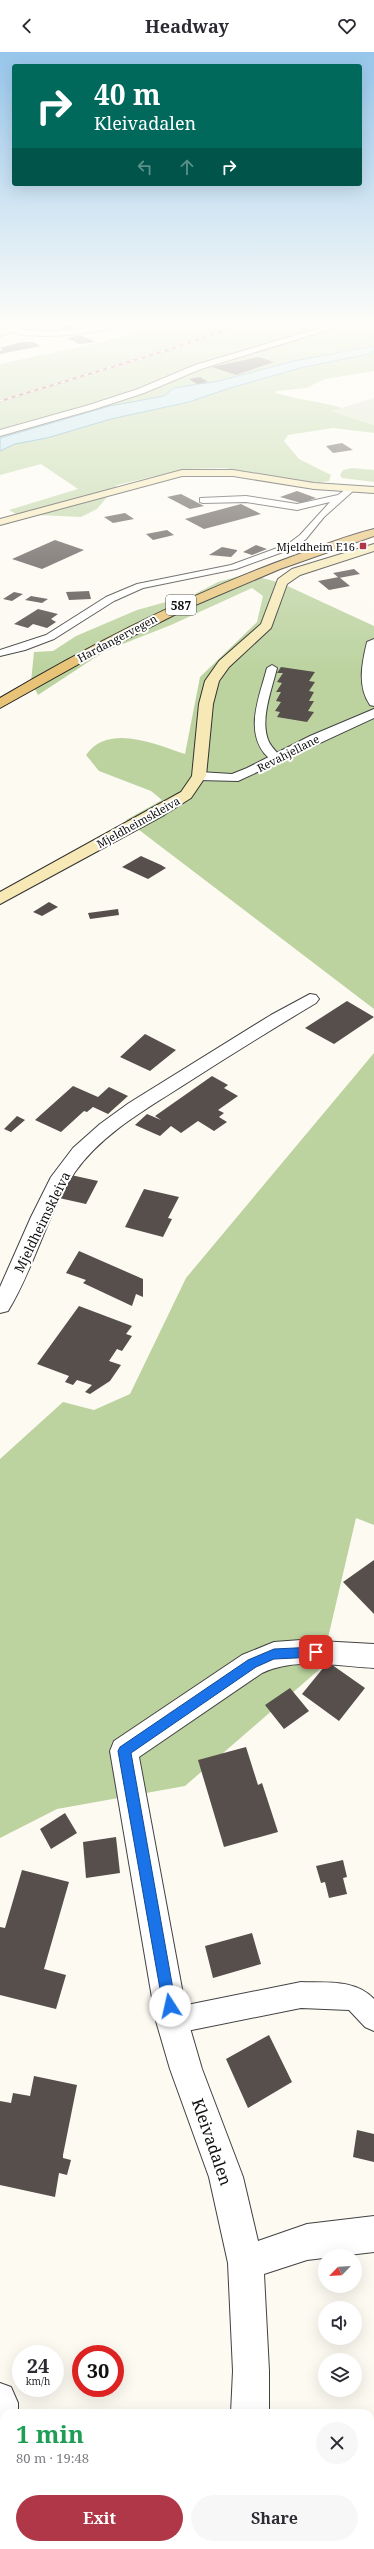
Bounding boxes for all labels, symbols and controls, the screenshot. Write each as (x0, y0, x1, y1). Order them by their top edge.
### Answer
text: Headway (145, 14, 229, 38)
icon: back (16, 15, 38, 37)
icon: heart (336, 15, 358, 37)
text: 40 m (94, 75, 161, 113)
icon: right (28, 80, 80, 132)
text: Kleivadalen (94, 111, 196, 135)
icon: left (134, 156, 156, 178)
icon: ahead (176, 156, 198, 178)
icon: right (218, 156, 240, 178)
place label: Mjeldheim E16 (277, 539, 355, 554)
marker: Mjeldheim E16 (358, 541, 368, 551)
road number: 587 (166, 595, 196, 615)
street label: Hardangervegen (75, 611, 159, 665)
street label: Revahjellane (254, 731, 322, 775)
street label: Mjeldheimskleiva (94, 793, 182, 851)
street label: Mjeldheimskleiva (10, 1169, 74, 1275)
pin (299, 1635, 333, 1669)
icon: arrive (305, 1641, 327, 1663)
position arrow (149, 1985, 191, 2027)
street label: Kleivadalen (187, 2095, 237, 2189)
north arrow (318, 2249, 362, 2293)
map controls (318, 2249, 362, 2397)
button: sound (318, 2301, 362, 2345)
speed limit sign: 30 (72, 2345, 124, 2397)
text: 24 (27, 2352, 49, 2379)
button: layers (318, 2353, 362, 2397)
text: km/h (26, 2374, 50, 2388)
text: 1 min (16, 2417, 84, 2450)
button: close (316, 2422, 358, 2464)
text: 80 m · 19:48 (16, 2449, 89, 2467)
button: Exit (16, 2495, 183, 2541)
button: Share (191, 2495, 358, 2541)

